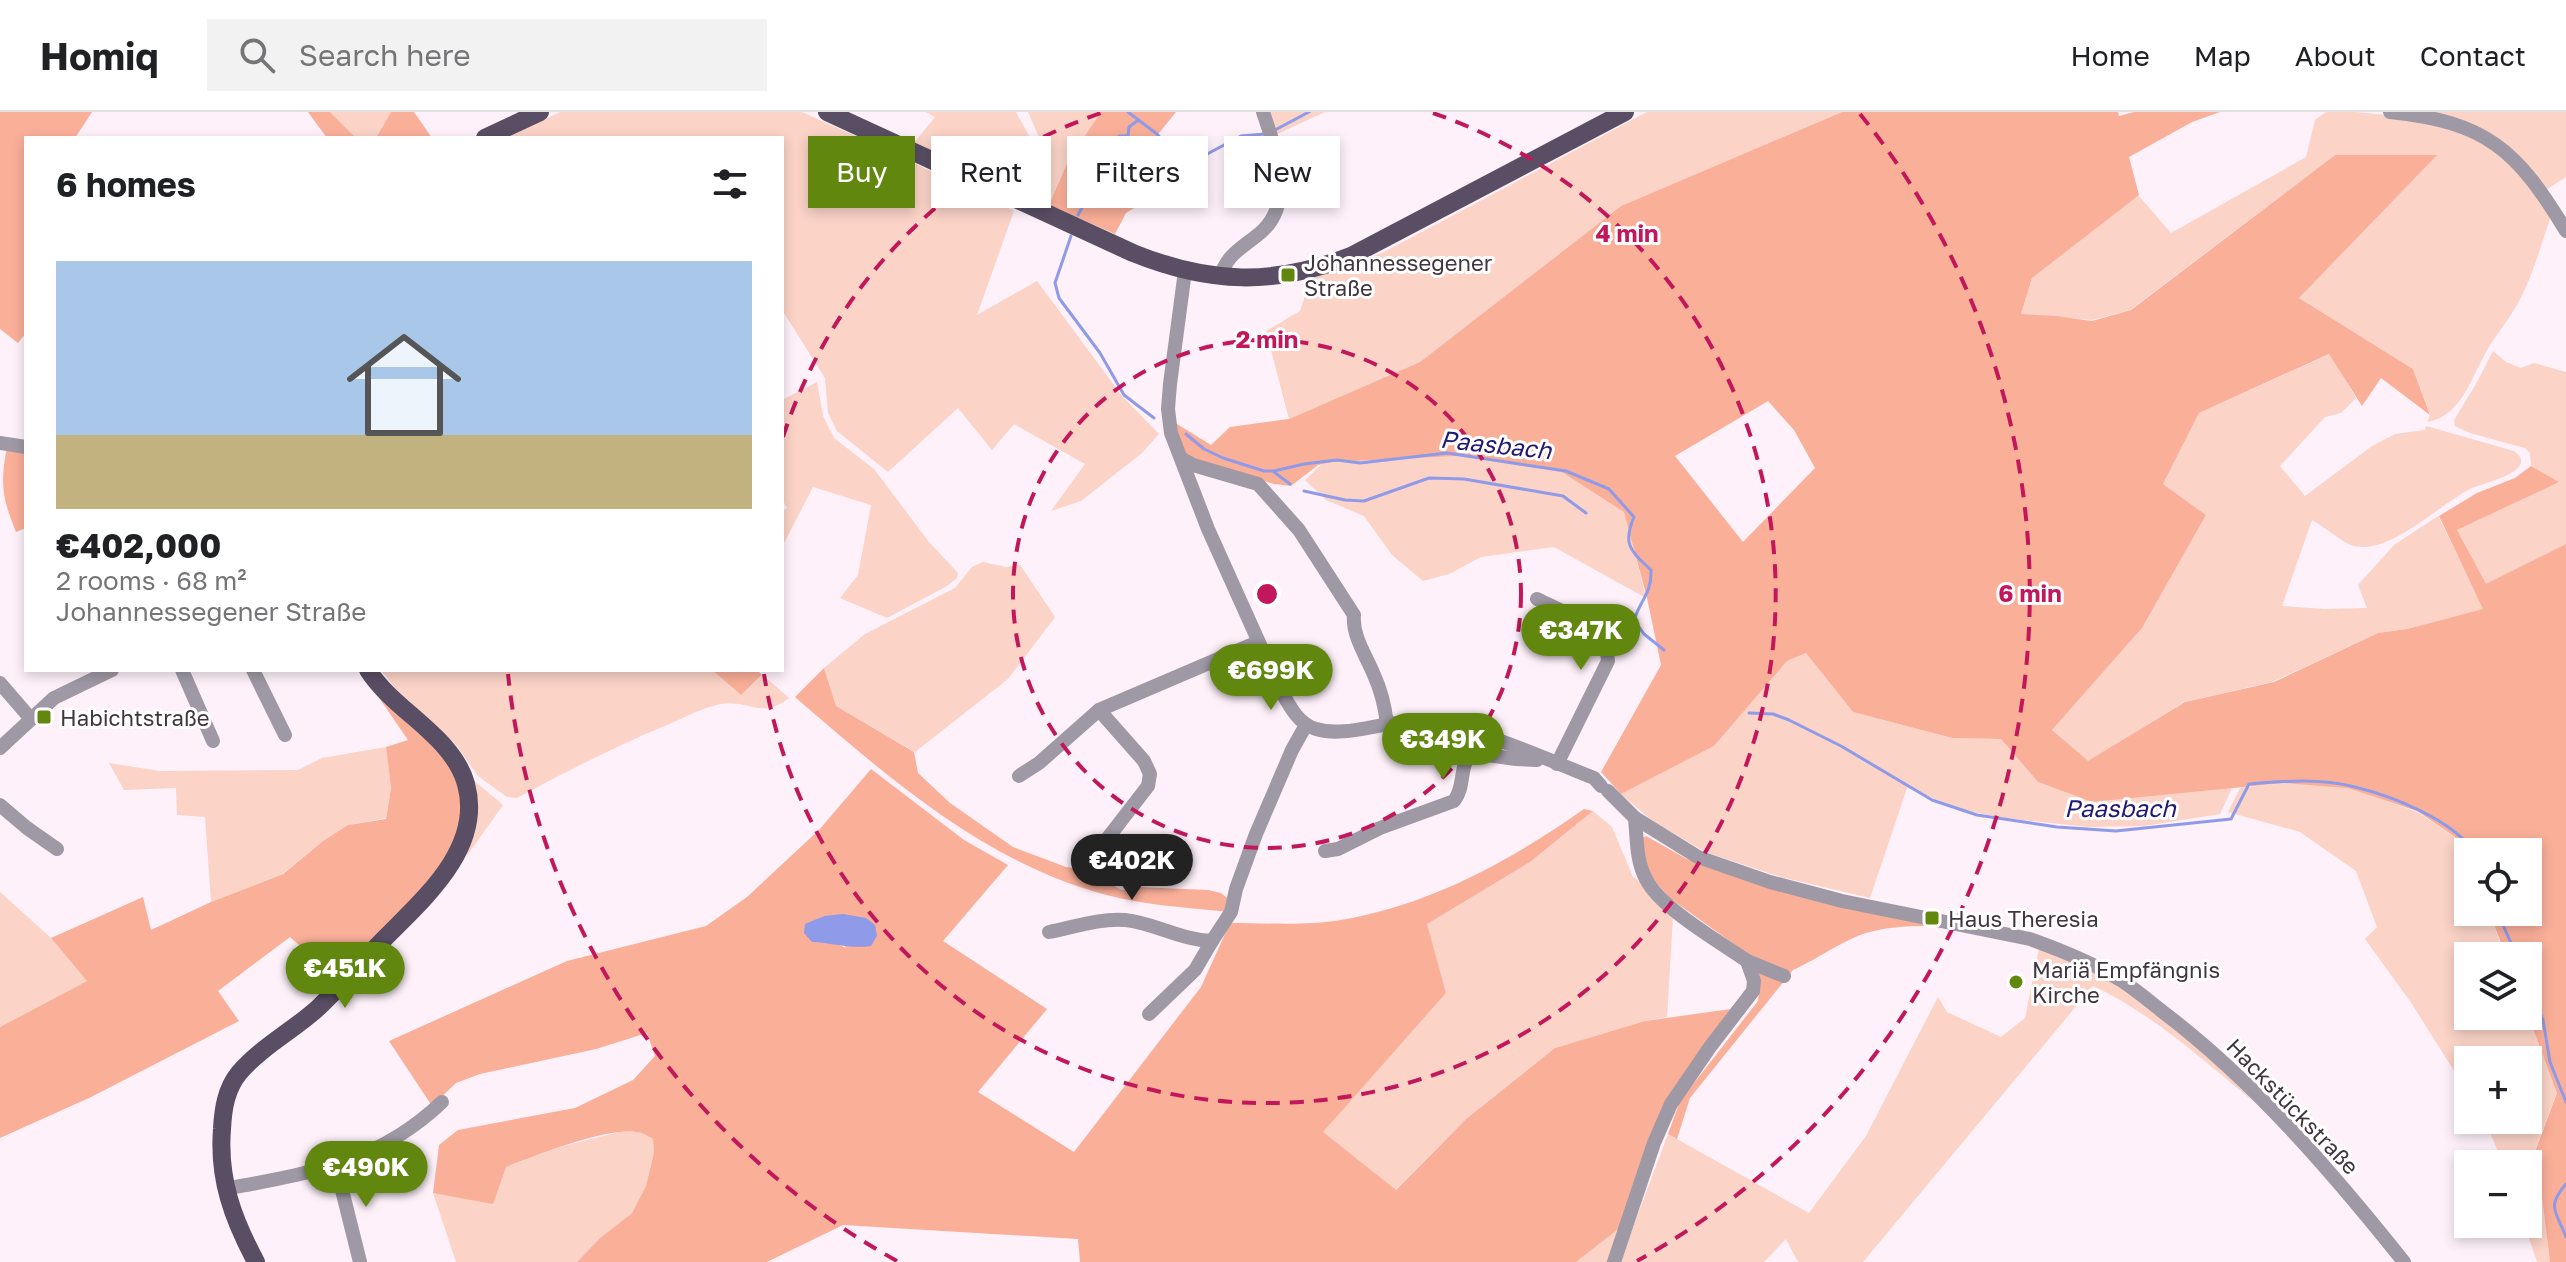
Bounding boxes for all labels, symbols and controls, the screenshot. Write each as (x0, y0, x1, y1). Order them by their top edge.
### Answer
search box (207, 19, 767, 91)
text: Homiq (40, 33, 159, 78)
icon: search (235, 33, 279, 77)
text: Search here (299, 37, 471, 73)
text: Home (2071, 39, 2150, 72)
text: Map (2194, 39, 2251, 72)
text: About (2295, 39, 2376, 72)
text: Contact (2420, 39, 2526, 72)
chip: Buy (808, 136, 915, 208)
chip: Rent (931, 136, 1051, 208)
chip: Filters (1067, 136, 1208, 208)
chip: New (1224, 136, 1340, 208)
icon: filters (708, 162, 752, 206)
text: 6 homes (56, 164, 196, 204)
text: 4 min (1595, 218, 1659, 247)
place label: Johannessegener Straße (1304, 249, 1493, 301)
marker: Johannessegener Straße (1279, 266, 1297, 284)
icon: home (332, 313, 476, 457)
text: 2 min (1236, 324, 1298, 353)
water label: Paasbach (1439, 424, 1554, 464)
text: €402,000 (56, 525, 221, 565)
text: 2 rooms · 68 m² (56, 565, 247, 596)
text: 6 min (1998, 578, 2062, 607)
centre of rings (1253, 580, 1281, 608)
text: Johannessegener Straße (56, 596, 366, 627)
pin: €347K (1525, 604, 1637, 672)
text: €347K (1539, 614, 1623, 645)
pin: €699K (1215, 644, 1327, 712)
text: €699K (1228, 654, 1314, 685)
place label: Habichtstraße (60, 704, 209, 731)
marker: Habichtstraße (35, 708, 53, 726)
pin: €349K (1387, 713, 1499, 781)
text: €349K (1400, 723, 1486, 754)
water label: Paasbach (2064, 793, 2177, 822)
pin: €402K (1076, 834, 1188, 902)
map controls (2454, 838, 2542, 1238)
button: locate (2454, 838, 2542, 926)
text: €402K (1089, 844, 1175, 875)
place label: Haus Theresia (1948, 905, 2099, 932)
marker: Haus Theresia (1923, 909, 1941, 927)
pin: €451K (289, 942, 401, 1010)
button: layers (2454, 942, 2542, 1030)
text: €451K (304, 952, 386, 983)
place label: Mariä Empfängnis Kirche (2032, 956, 2220, 1008)
marker: Mariä Empfängnis Kirche (2007, 973, 2025, 991)
street label: Hackstückstraße (2221, 1032, 2365, 1180)
button: + (2454, 1046, 2542, 1134)
pin: €490K (310, 1141, 422, 1209)
button: − (2454, 1150, 2542, 1238)
text: €490K (323, 1151, 409, 1182)

